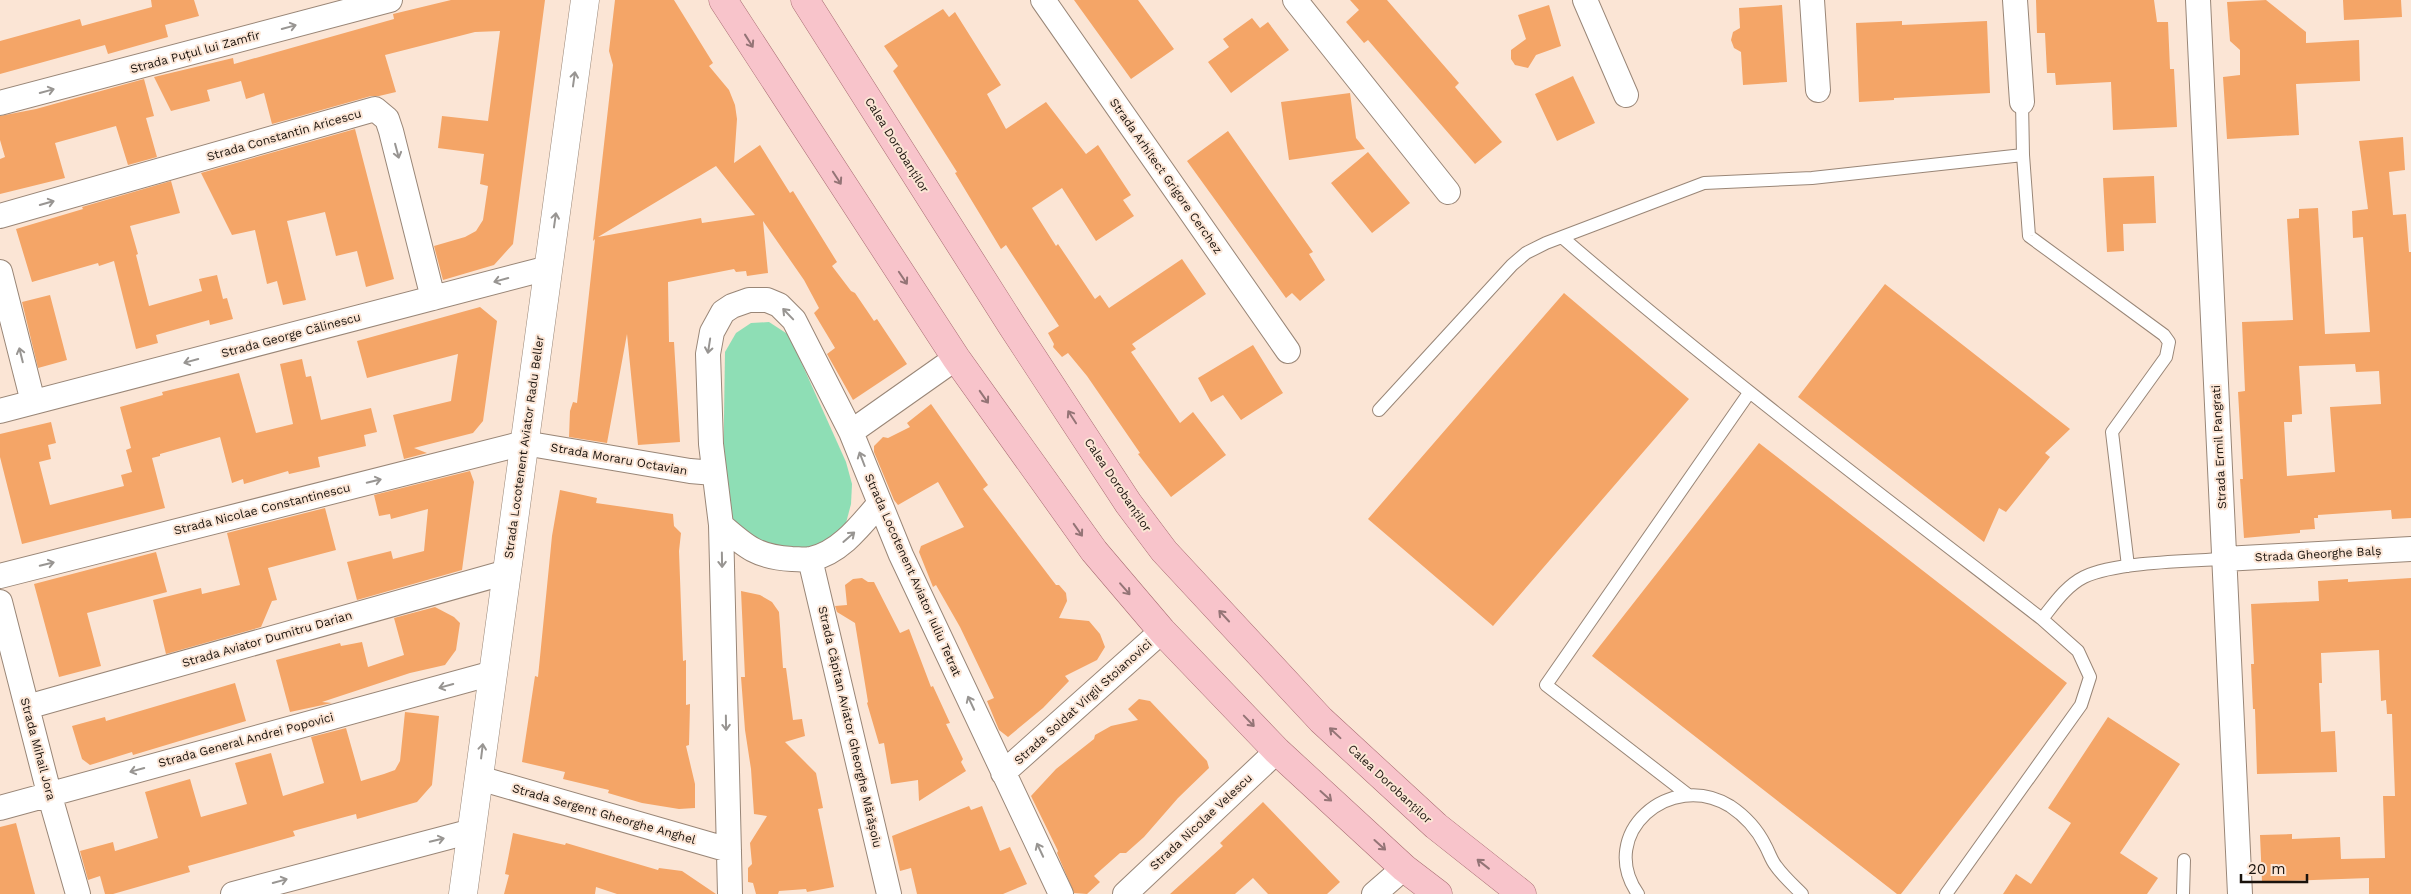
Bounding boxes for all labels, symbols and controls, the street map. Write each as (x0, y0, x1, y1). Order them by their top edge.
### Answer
one-way arrow (280, 22, 296, 31)
street label: Strada Puțul lui Zamfir (129, 28, 261, 76)
one-way arrow (745, 34, 755, 48)
one-way arrow (569, 72, 579, 88)
one-way arrow (39, 85, 55, 95)
street label: Calea Dorobanților (862, 95, 932, 195)
street label: Strada Arhitect Grigore Cerchez (1107, 96, 1225, 256)
street label: Strada Constantin Aricescu (205, 106, 363, 164)
one-way arrow (392, 143, 402, 159)
one-way arrow (832, 171, 843, 185)
one-way arrow (38, 197, 54, 207)
one-way arrow (550, 212, 560, 228)
one-way arrow (897, 271, 908, 285)
one-way arrow (493, 276, 509, 286)
one-way arrow (782, 308, 794, 321)
street label: Strada George Călinescu (220, 310, 362, 360)
street label: Strada Locotenent Aviator Radu Beller (501, 335, 547, 559)
one-way arrow (704, 338, 714, 354)
one-way arrow (16, 348, 25, 364)
one-way arrow (184, 357, 200, 366)
street label: Strada Ermil Pangrati (2209, 385, 2229, 509)
one-way arrow (979, 390, 989, 404)
one-way arrow (1067, 411, 1077, 425)
street label: Calea Dorobanților (1082, 436, 1155, 534)
street label: Strada Moraru Octavian (550, 440, 688, 478)
one-way arrow (856, 452, 866, 467)
street label: Strada Locotenent Aviator Iuliu Tetrat (862, 472, 964, 678)
one-way arrow (366, 476, 382, 485)
street label: Strada Nicolae Constantinescu (172, 480, 352, 538)
one-way arrow (1073, 523, 1084, 536)
one-way arrow (842, 531, 855, 543)
street label: Strada Gheorghe Balș (2254, 544, 2382, 564)
one-way arrow (717, 552, 727, 568)
one-way arrow (39, 559, 55, 568)
one-way arrow (1119, 582, 1130, 595)
street label: Strada Căpitan Aviator Gheorghe Mărășoiu (815, 605, 885, 849)
street label: Strada Aviator Dumitru Darian (180, 608, 354, 670)
one-way arrow (1218, 609, 1230, 622)
street label: Strada Soldat Virgil Stoianovici (1011, 637, 1155, 767)
one-way arrow (438, 681, 454, 691)
street label: Strada Mihail Jora (18, 696, 58, 802)
one-way arrow (965, 696, 975, 711)
street label: Strada General Andrei Popovici (157, 710, 335, 770)
one-way arrow (721, 715, 730, 731)
one-way arrow (1243, 715, 1255, 728)
one-way arrow (1329, 727, 1342, 739)
street label: Calea Dorobanților (1345, 741, 1435, 827)
one-way arrow (477, 744, 487, 760)
one-way arrow (130, 766, 146, 775)
street label: Strada Nicolae Velescu (1147, 771, 1255, 873)
street label: Strada Sergent Gheorghe Anghel (511, 781, 698, 847)
one-way arrow (1319, 790, 1332, 802)
one-way arrow (429, 834, 445, 844)
one-way arrow (1373, 839, 1386, 851)
one-way arrow (1035, 843, 1044, 858)
scale bar (2241, 852, 2307, 884)
one-way arrow (1477, 859, 1490, 870)
text: 20 m (2248, 860, 2286, 878)
one-way arrow (272, 876, 288, 886)

